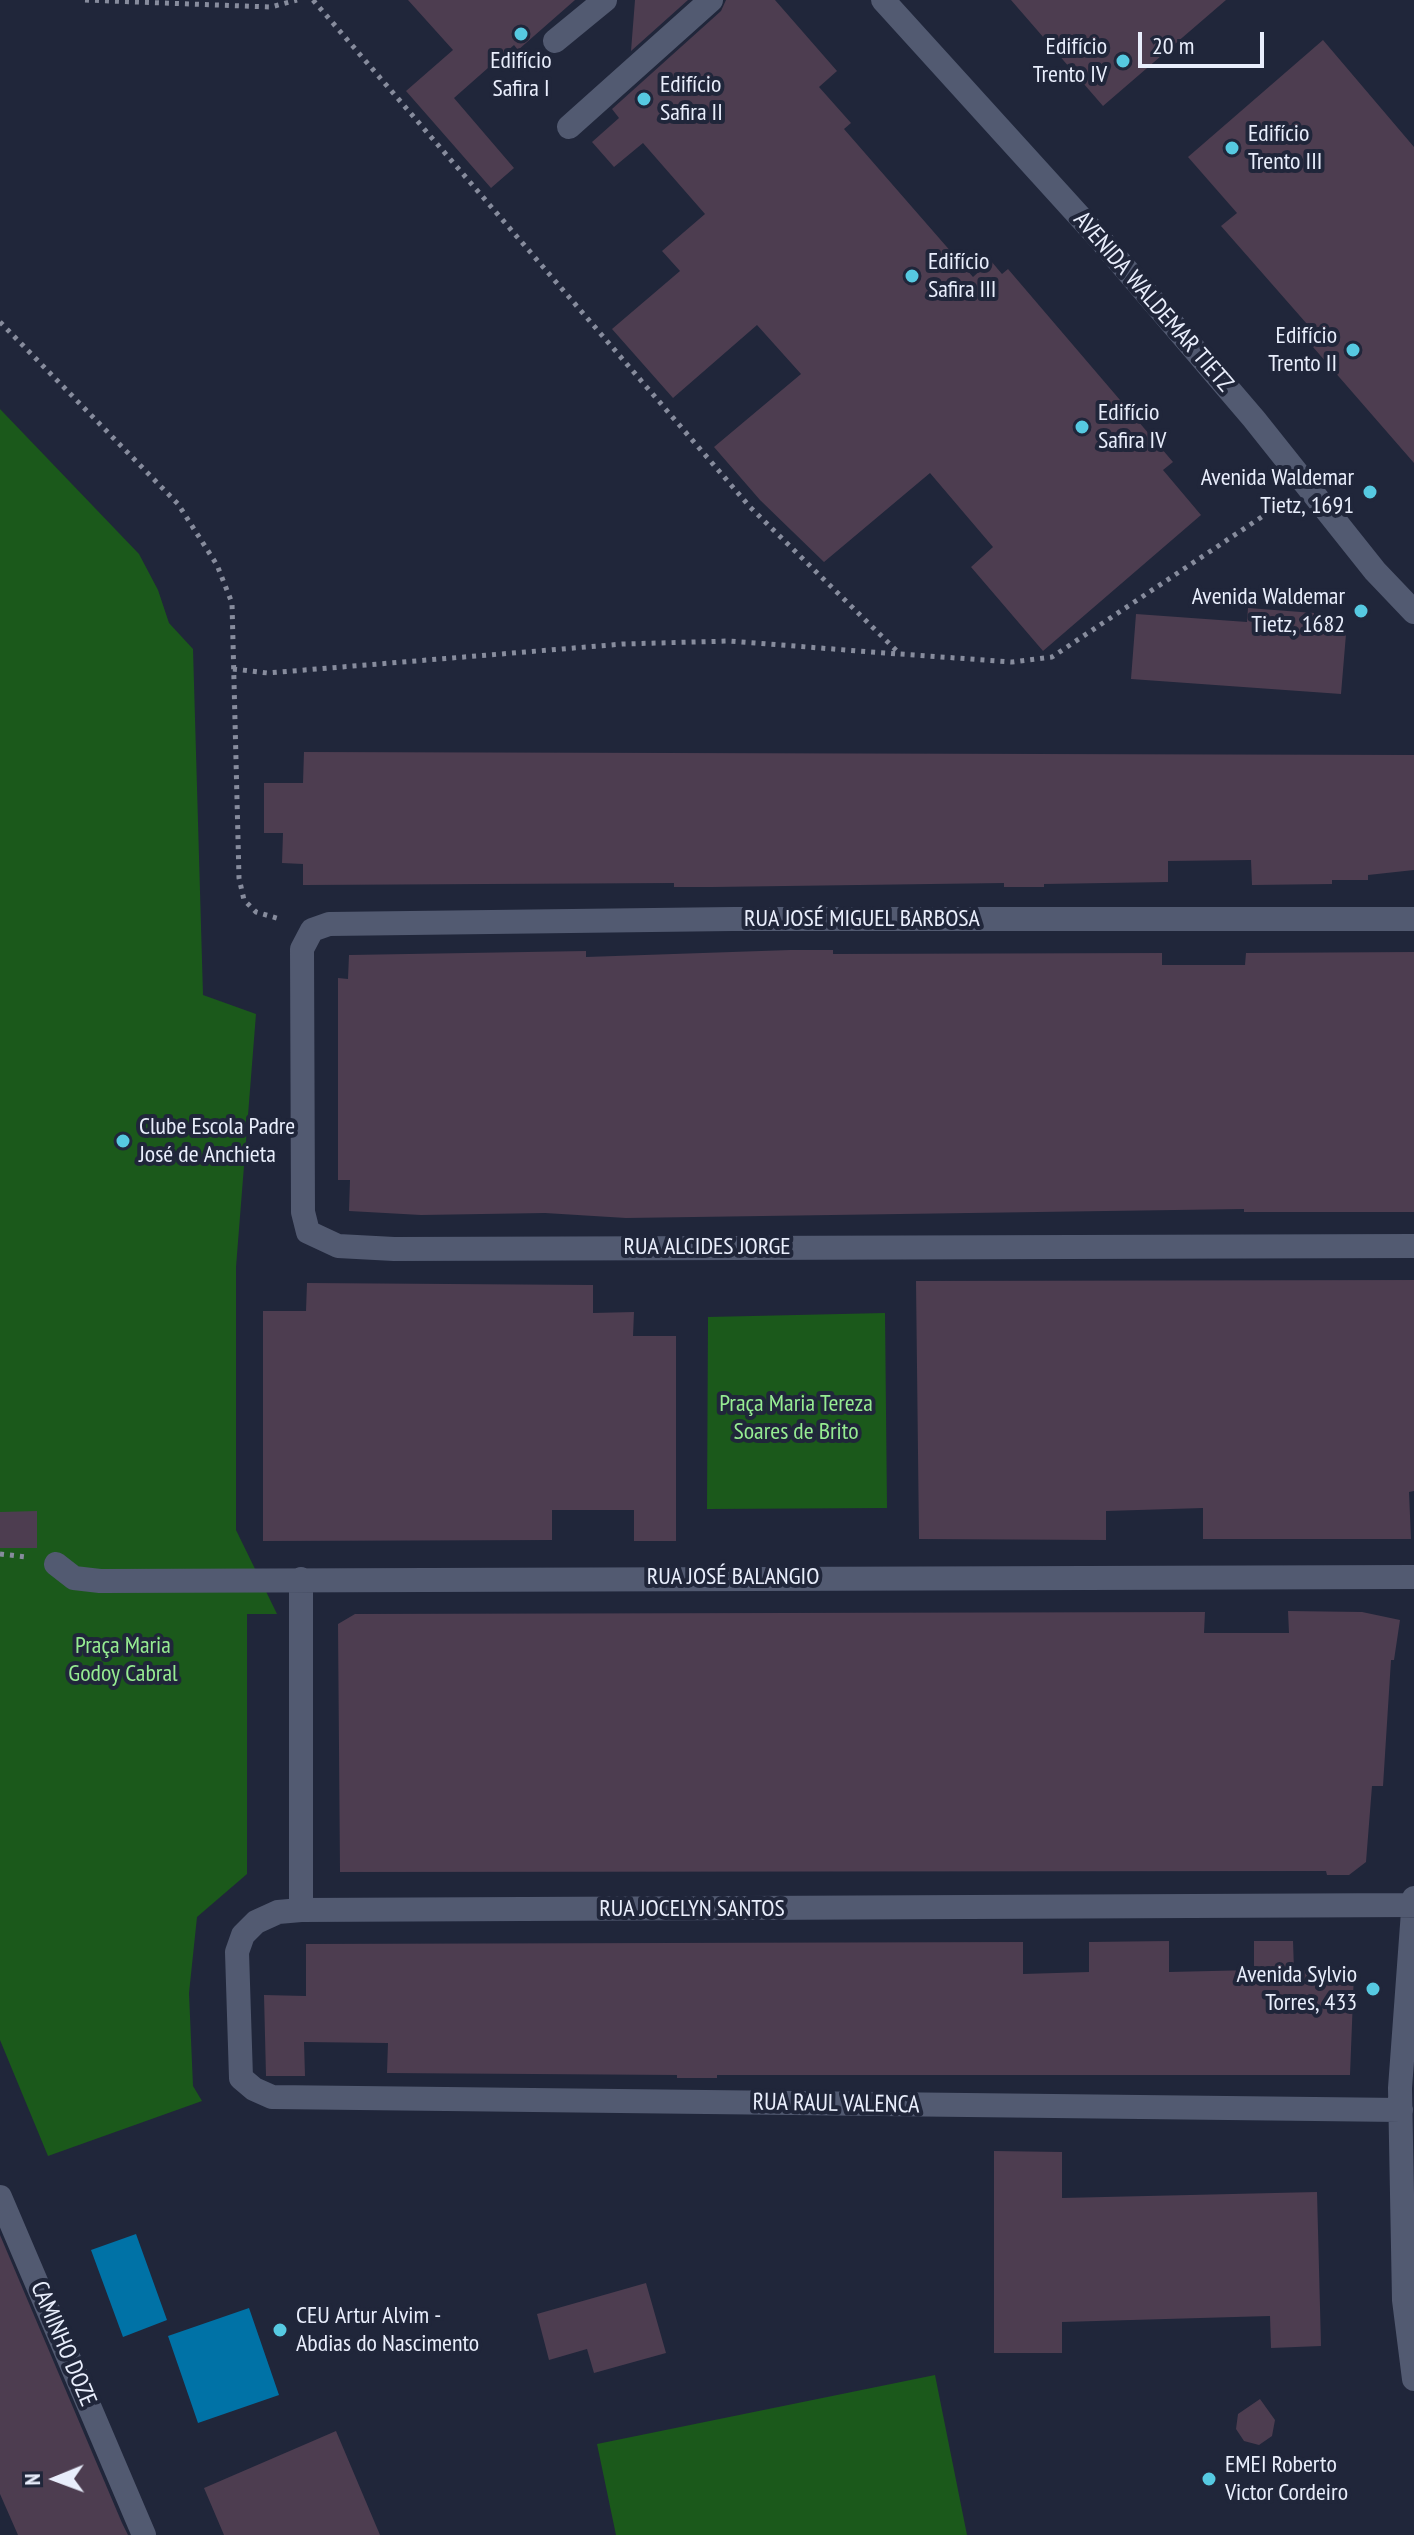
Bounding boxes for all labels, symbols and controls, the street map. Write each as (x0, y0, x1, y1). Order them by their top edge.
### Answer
scale bar (1142, 16, 1268, 66)
marker: Edifício Safira I (512, 25, 530, 43)
text: 20 m (1152, 30, 1194, 61)
place label: Edifício Trento IV (1033, 33, 1107, 89)
place label: Edifício Safira I (490, 47, 552, 103)
marker: Edifício Trento IV (1114, 52, 1132, 70)
place label: Edifício Safira II (660, 71, 723, 127)
marker: Edifício Safira II (635, 90, 653, 108)
place label: Edifício Trento III (1248, 120, 1322, 176)
marker: Edifício Trento III (1223, 139, 1241, 157)
street label: AVENIDA WALDEMAR TIETZ (1067, 206, 1239, 398)
place label: Edifício Safira III (928, 248, 996, 304)
marker: Edifício Safira III (903, 267, 921, 285)
place label: Edifício Trento II (1268, 322, 1337, 378)
marker: Edifício Trento II (1344, 341, 1362, 359)
place label: Edifício Safira IV (1098, 399, 1166, 455)
marker: Edifício Safira IV (1073, 418, 1091, 436)
place label: Avenida Waldemar Tietz, 1691 (1201, 464, 1354, 520)
marker: Avenida Waldemar Tietz, 1691 (1361, 483, 1379, 501)
place label: Avenida Waldemar Tietz, 1682 (1192, 583, 1345, 639)
marker: Avenida Waldemar Tietz, 1682 (1352, 602, 1370, 620)
street label: RUA JOSÉ MIGUEL BARBOSA (744, 905, 980, 933)
place label: Clube Escola Padre José de Anchieta (139, 1113, 295, 1169)
marker: Clube Escola Padre José de Anchieta (114, 1132, 132, 1150)
street label: RUA ALCIDES JORGE (623, 1233, 791, 1261)
park label: Praça Maria Tereza Soares de Brito (719, 1390, 873, 1446)
street label: RUA JOSÉ BALANGIO (647, 1563, 819, 1591)
park label: Praça Maria Godoy Cabral (68, 1632, 178, 1688)
street label: RUA JOCELYN SANTOS (599, 1895, 785, 1923)
place label: Avenida Sylvio Torres, 433 (1237, 1961, 1357, 2017)
marker: Avenida Sylvio Torres, 433 (1364, 1980, 1382, 1998)
street label: RUA RAUL VALENCA (752, 2088, 920, 2120)
street label: CAMINHO DOZE (24, 2277, 102, 2411)
place label: CEU Artur Alvim - Abdias do Nascimento (296, 2302, 479, 2358)
marker: CEU Artur Alvim - Abdias do Nascimento (271, 2321, 289, 2339)
north arrow (16, 2439, 96, 2519)
place label: EMEI Roberto Victor Cordeiro (1225, 2451, 1348, 2507)
marker: EMEI Roberto Victor Cordeiro (1200, 2470, 1218, 2488)
text: N (18, 2473, 46, 2486)

